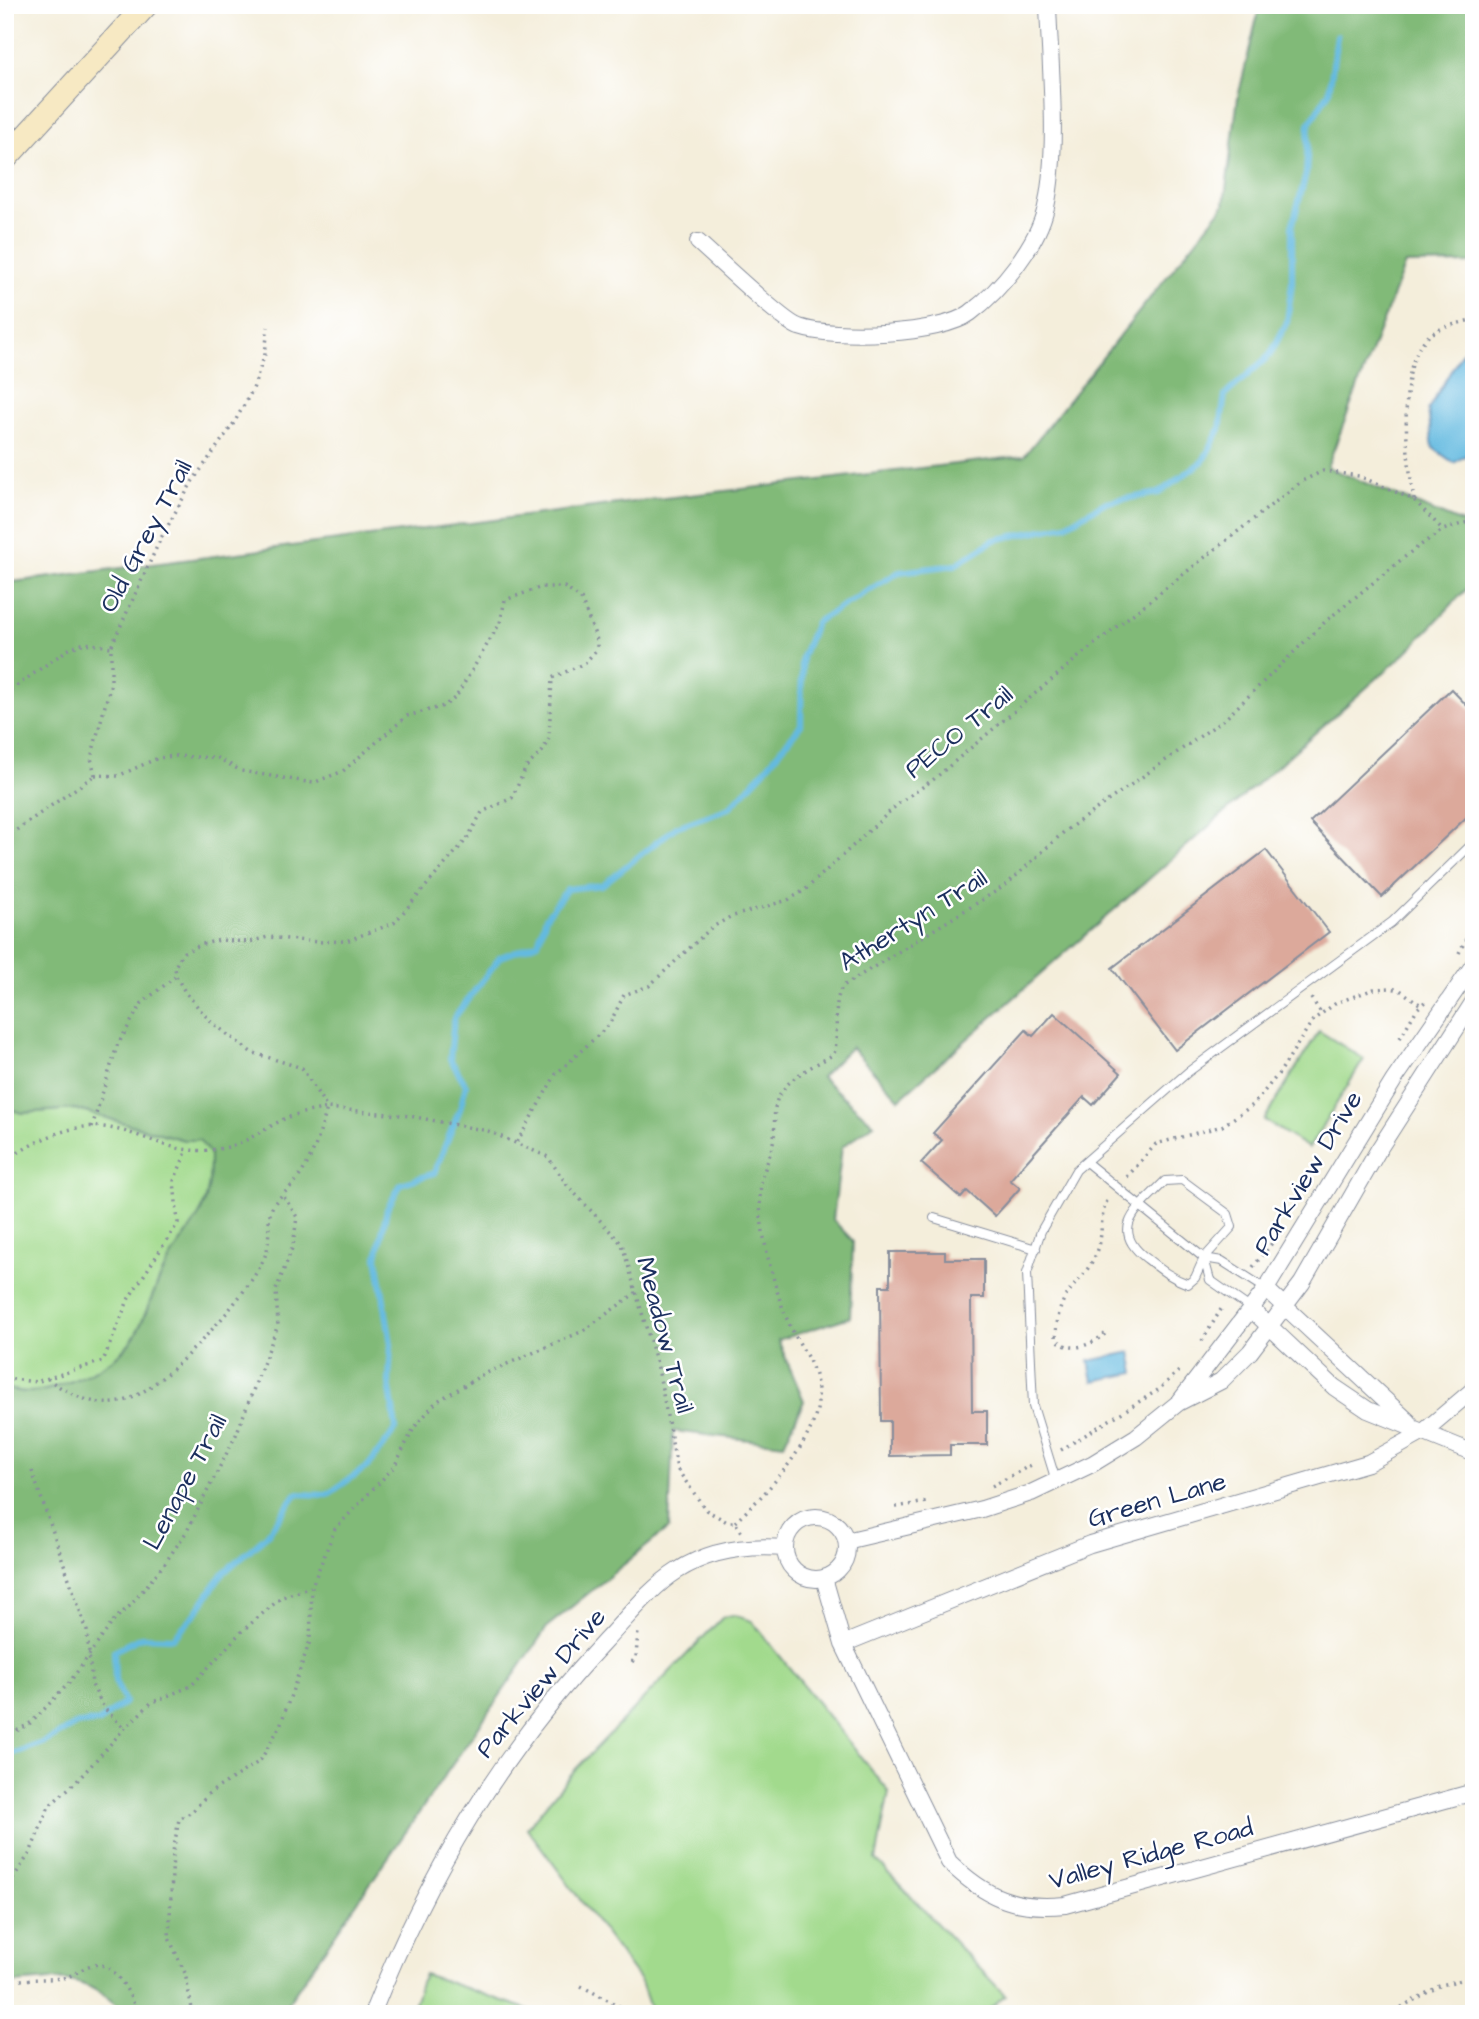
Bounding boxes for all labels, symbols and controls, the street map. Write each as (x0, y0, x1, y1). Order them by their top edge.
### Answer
street label: Old Grey Trail (91, 453, 203, 620)
street label: PECO Trail (897, 677, 1021, 787)
street label: Athertyn Trail (832, 860, 995, 982)
street label: Parkview Drive (1245, 1084, 1371, 1262)
street label: Meadow Trail (627, 1253, 703, 1417)
street label: Lenape Trail (134, 1408, 236, 1556)
street label: Green Lane (1084, 1463, 1230, 1537)
street label: Parkview Drive (468, 1600, 614, 1766)
street label: Valley Ridge Road (1045, 1809, 1258, 1900)

